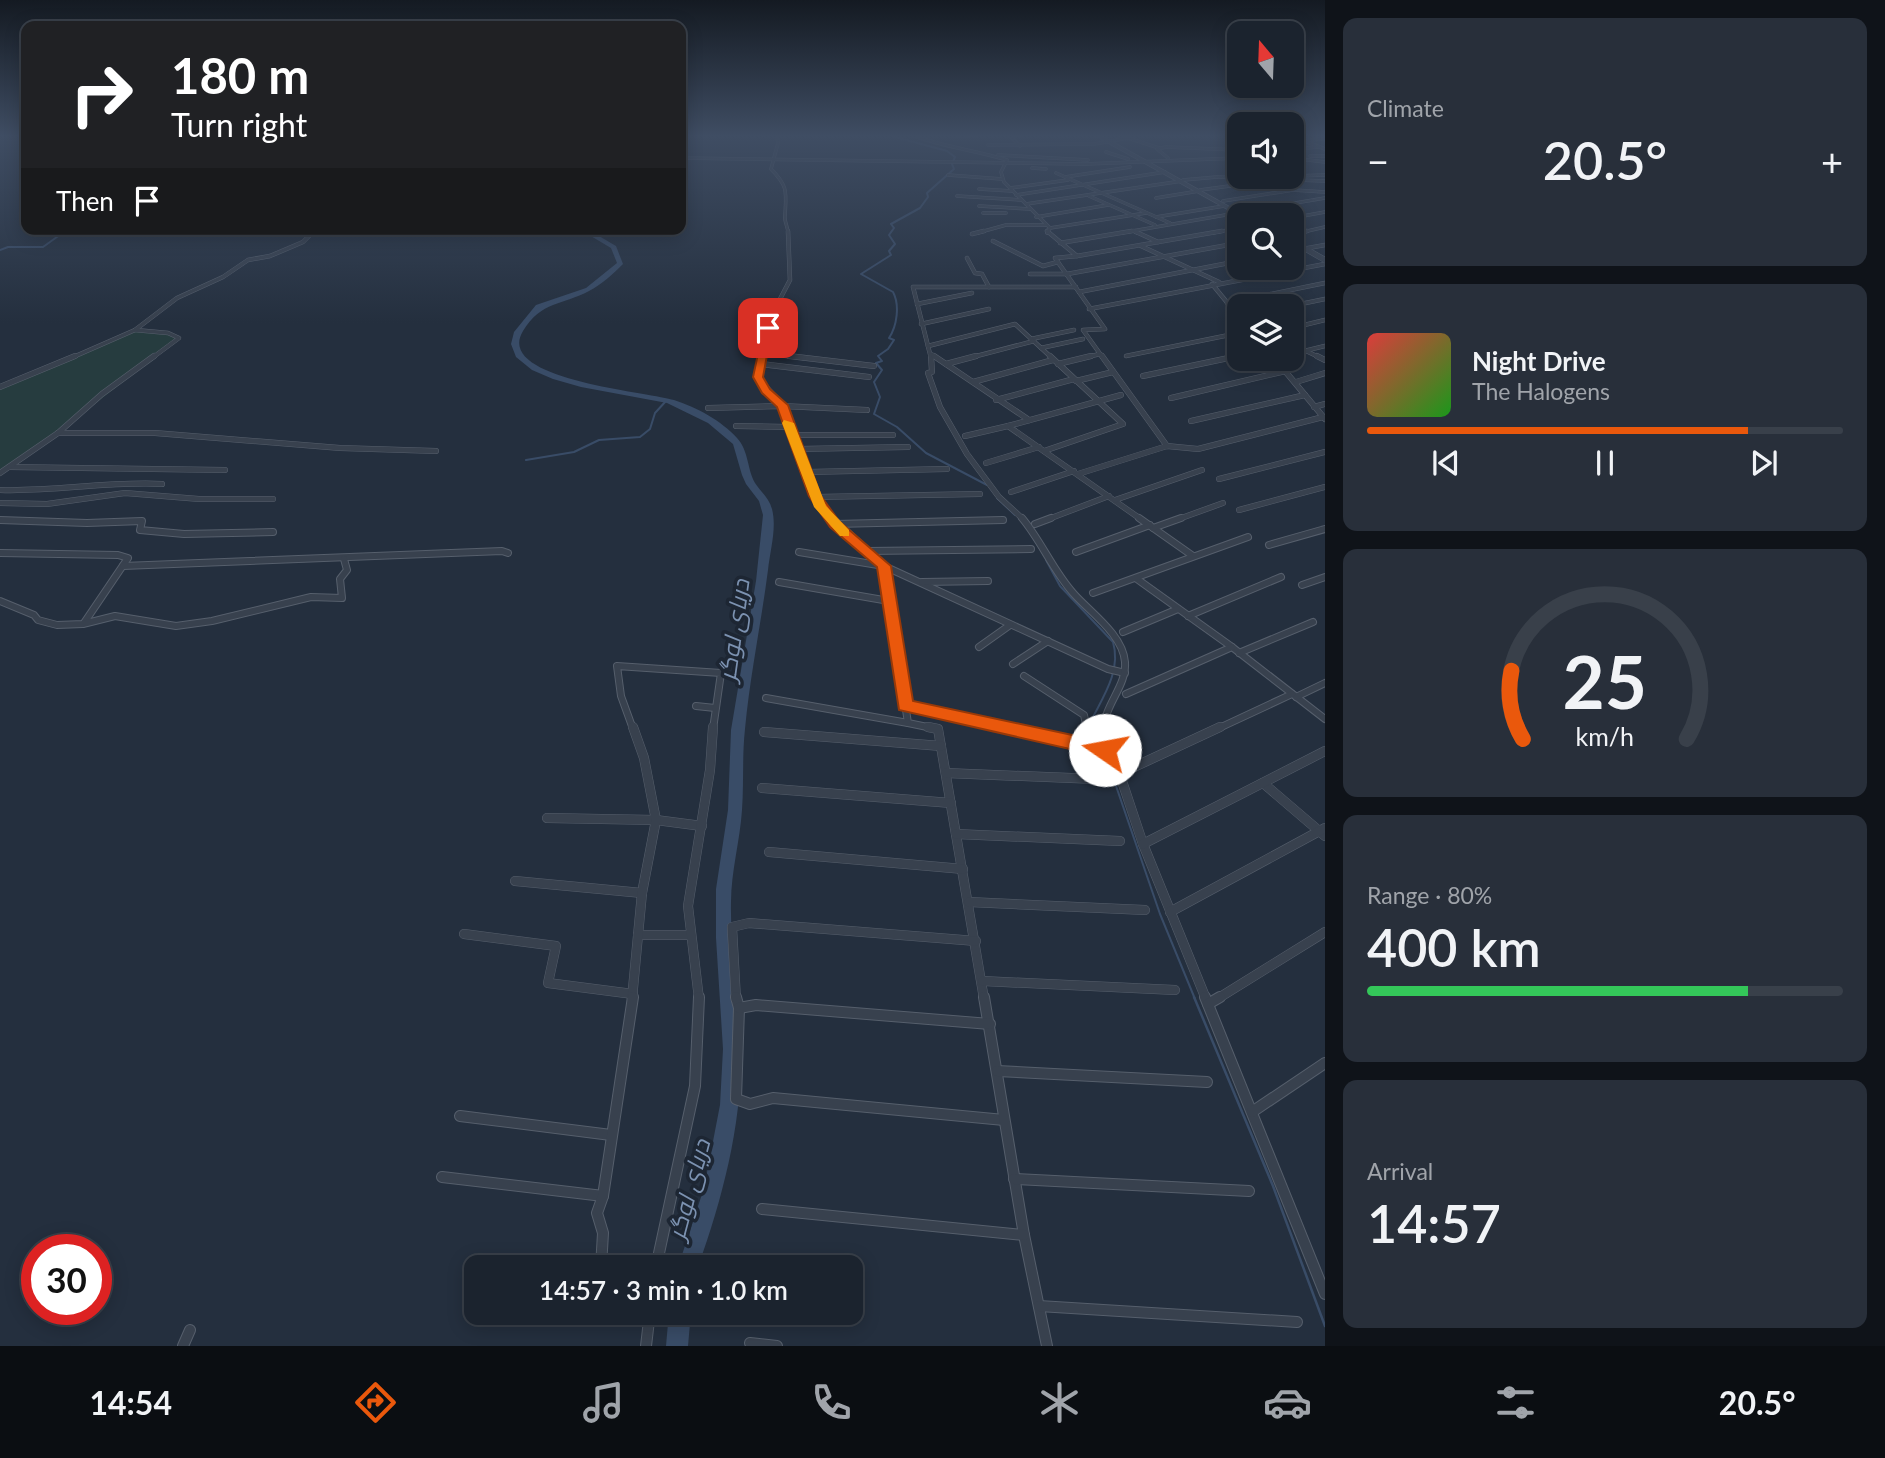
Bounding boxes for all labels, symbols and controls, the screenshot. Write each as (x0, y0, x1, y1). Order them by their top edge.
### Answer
north arrow (1227, 21, 1304, 98)
map controls (1227, 21, 1304, 371)
text: 180 m (171, 46, 309, 104)
icon: right (56, 49, 147, 140)
text: Climate (1367, 94, 1444, 122)
text: Turn right (171, 105, 307, 144)
button: sound (1227, 112, 1304, 189)
text: 20.5° (1543, 129, 1667, 191)
text: − (1367, 138, 1389, 184)
text: + (1821, 138, 1843, 184)
icon: arrive (128, 182, 166, 220)
text: Then (56, 185, 114, 217)
button: search (1227, 203, 1304, 280)
button: layers (1227, 294, 1304, 371)
pin (738, 298, 798, 358)
icon: arrive (749, 309, 787, 347)
text: Night Drive (1472, 345, 1606, 377)
text: The Halogens (1472, 377, 1610, 405)
icon: previous (1427, 444, 1465, 482)
icon: pause (1586, 444, 1624, 482)
icon: next (1745, 444, 1783, 482)
water label: دریای لوگر (711, 576, 756, 686)
text: 25 (1563, 637, 1647, 725)
position arrow (1068, 713, 1142, 787)
text: km/h (1576, 721, 1634, 751)
text: Range · 80% (1367, 881, 1492, 909)
text: 400 km (1367, 916, 1541, 978)
water label: دریای لوگر (660, 1134, 717, 1245)
text: Arrival (1367, 1157, 1433, 1185)
text: 14:57 (1367, 1192, 1501, 1254)
speed limit sign: 30 (21, 1234, 112, 1325)
text: 14:57 · 3 min · 1.0 km (539, 1274, 788, 1306)
icon: directions (351, 1378, 400, 1427)
icon: music (579, 1378, 628, 1427)
icon: phone (807, 1378, 856, 1427)
icon: climate (1035, 1378, 1084, 1427)
icon: car (1263, 1378, 1312, 1427)
icon: filters (1491, 1378, 1540, 1427)
text: 14:54 (89, 1383, 172, 1422)
text: 20.5° (1719, 1383, 1795, 1422)

